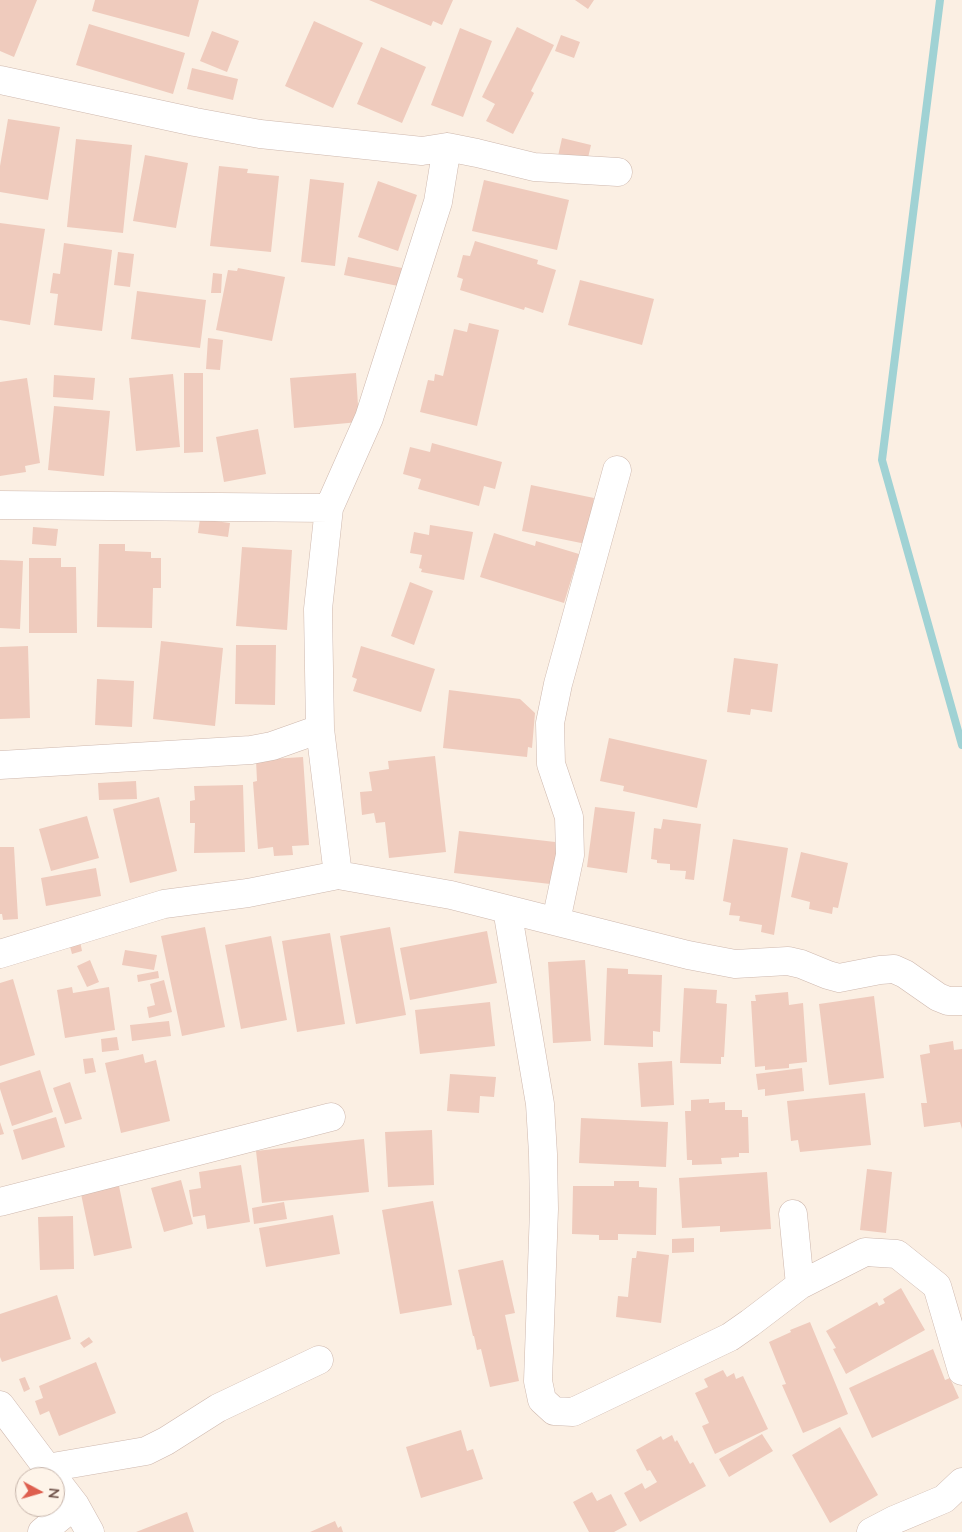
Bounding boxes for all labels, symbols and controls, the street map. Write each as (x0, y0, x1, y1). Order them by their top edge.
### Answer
north arrow (15, 1467, 65, 1517)
text: N (45, 1487, 63, 1500)

